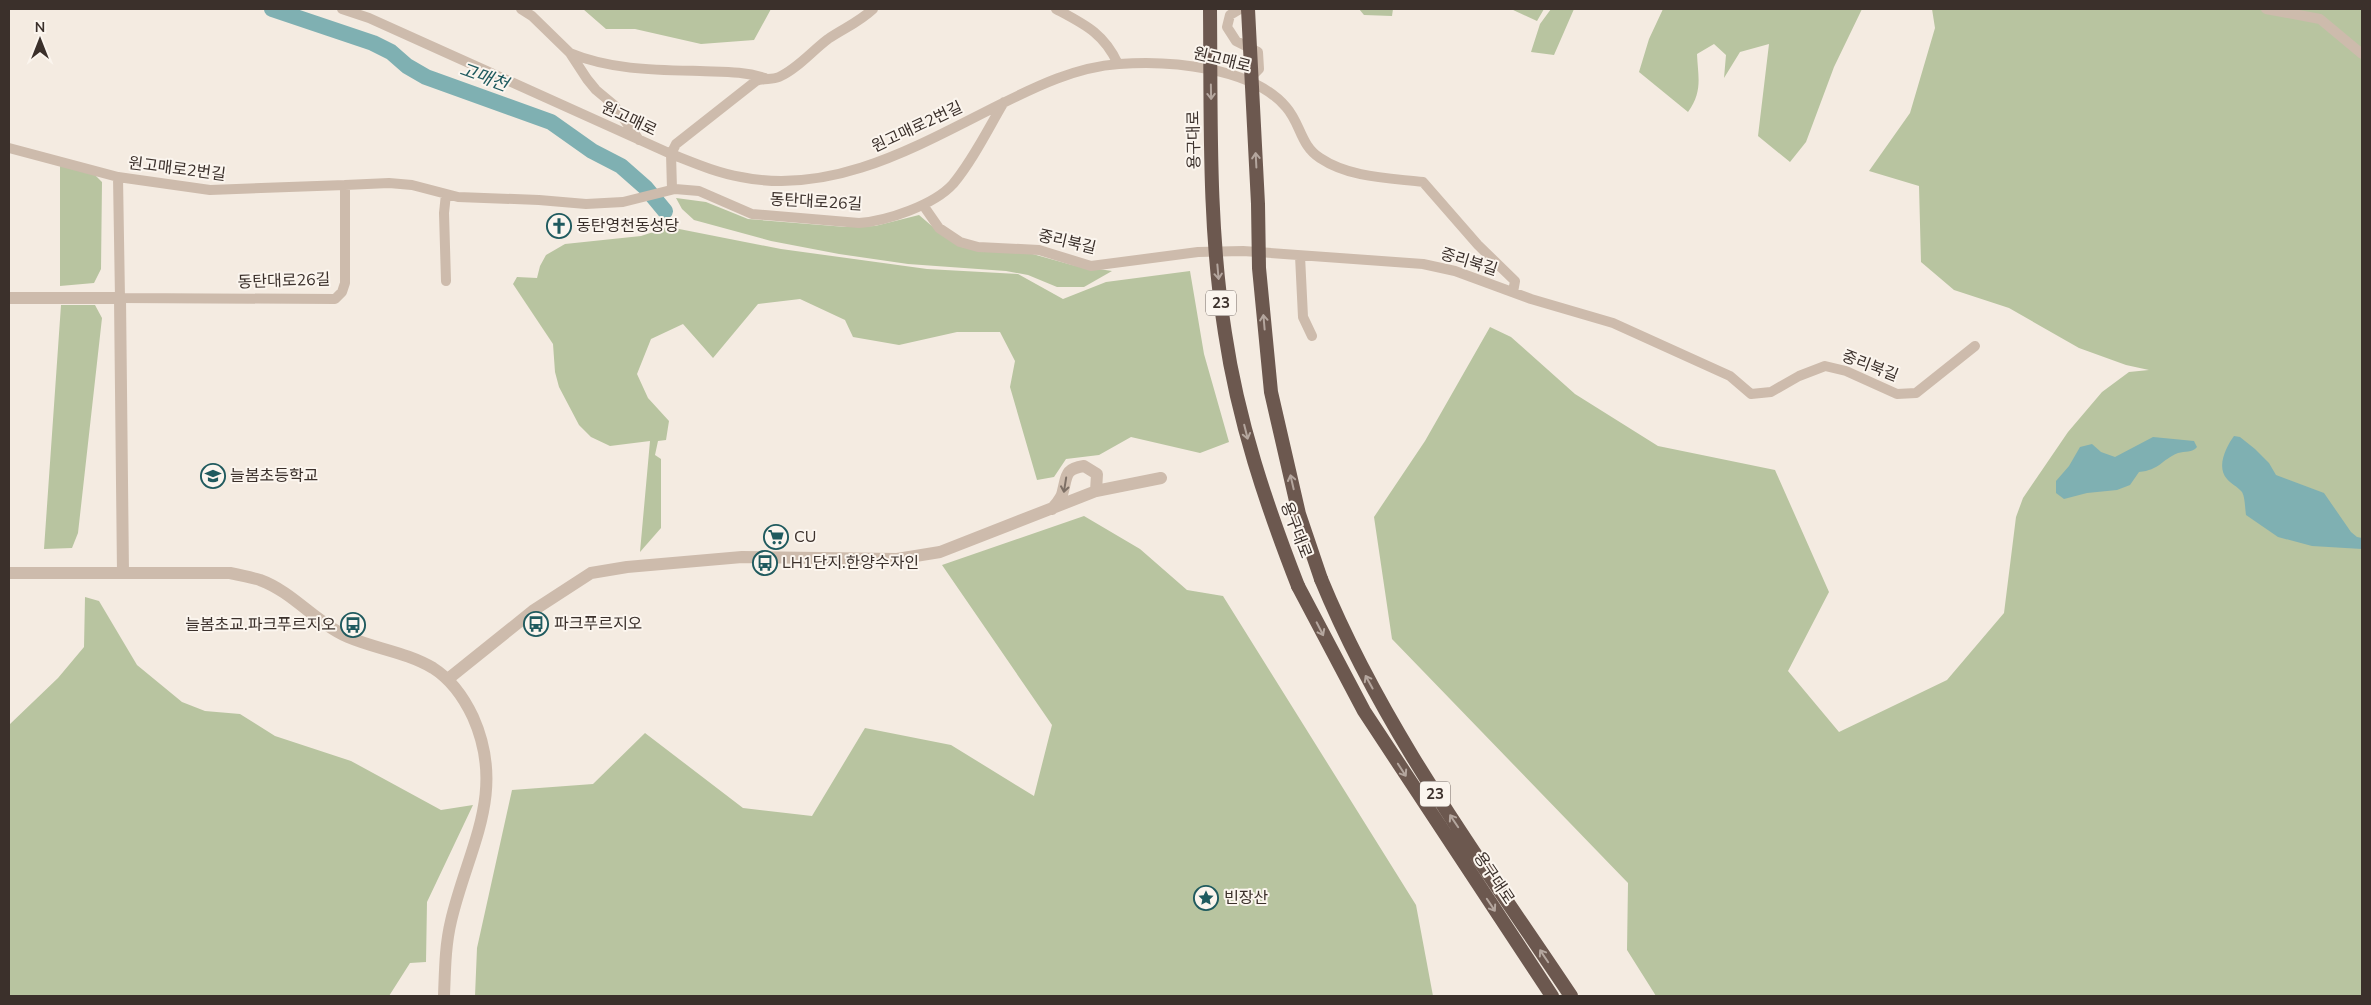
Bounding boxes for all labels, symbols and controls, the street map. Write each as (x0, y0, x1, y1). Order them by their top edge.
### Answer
north arrow (15, 15, 65, 65)
text: N (35, 18, 45, 37)
street label: 원고매로 (1191, 42, 1253, 78)
water label: 고매천 (457, 57, 514, 98)
one-way arrow (1206, 84, 1215, 100)
street label: 원고매로2번길 (868, 96, 966, 158)
street label: 원고매로 (598, 97, 661, 142)
street label: 용구대로 (1182, 110, 1206, 170)
street label: 원고매로2번길 (127, 152, 227, 186)
one-way arrow (1251, 152, 1261, 168)
street label: 동탄대로26길 (769, 189, 863, 215)
church icon: 동탄영천동성당 (546, 213, 572, 239)
place label: 동탄영천동성당 (576, 215, 679, 237)
street label: 중리북길 (1036, 225, 1098, 259)
street label: 중리북길 (1438, 243, 1500, 281)
one-way arrow (1213, 264, 1222, 280)
street label: 동탄대로26길 (237, 268, 331, 294)
road number: 23 (1206, 290, 1236, 316)
one-way arrow (1259, 314, 1268, 330)
street label: 중리북길 (1839, 345, 1901, 387)
one-way arrow (1242, 424, 1251, 440)
school or university icon: 늘봄초등학교 (200, 463, 226, 489)
place label: 늘봄초등학교 (230, 465, 318, 487)
one-way arrow (1287, 474, 1296, 490)
one-way arrow (1059, 476, 1069, 492)
street label: 용구대로 (1275, 499, 1317, 562)
supermarket icon: CU (763, 524, 789, 550)
place label: CU (794, 526, 816, 548)
bus stop icon: LH1단지.한양수자인 (752, 550, 778, 576)
place label: LH1단지.한양수자인 (782, 552, 919, 574)
bus stop icon: 파크푸르지오 (523, 611, 549, 637)
bus stop icon: 늘봄초교.파크푸르지오 (340, 612, 366, 638)
place label: 파크푸르지오 (554, 613, 642, 635)
place label: 늘봄초교.파크푸르지오 (185, 614, 336, 636)
one-way arrow (1315, 622, 1325, 637)
one-way arrow (1364, 675, 1373, 690)
one-way arrow (1396, 763, 1407, 777)
road number: 23 (1420, 782, 1450, 806)
one-way arrow (1448, 814, 1459, 828)
street label: 용구대로 (1468, 847, 1520, 909)
place icon: 빈장산 (1193, 885, 1219, 911)
place label: 빈장산 (1224, 887, 1268, 909)
one-way arrow (1487, 898, 1497, 912)
one-way arrow (1539, 949, 1549, 963)

